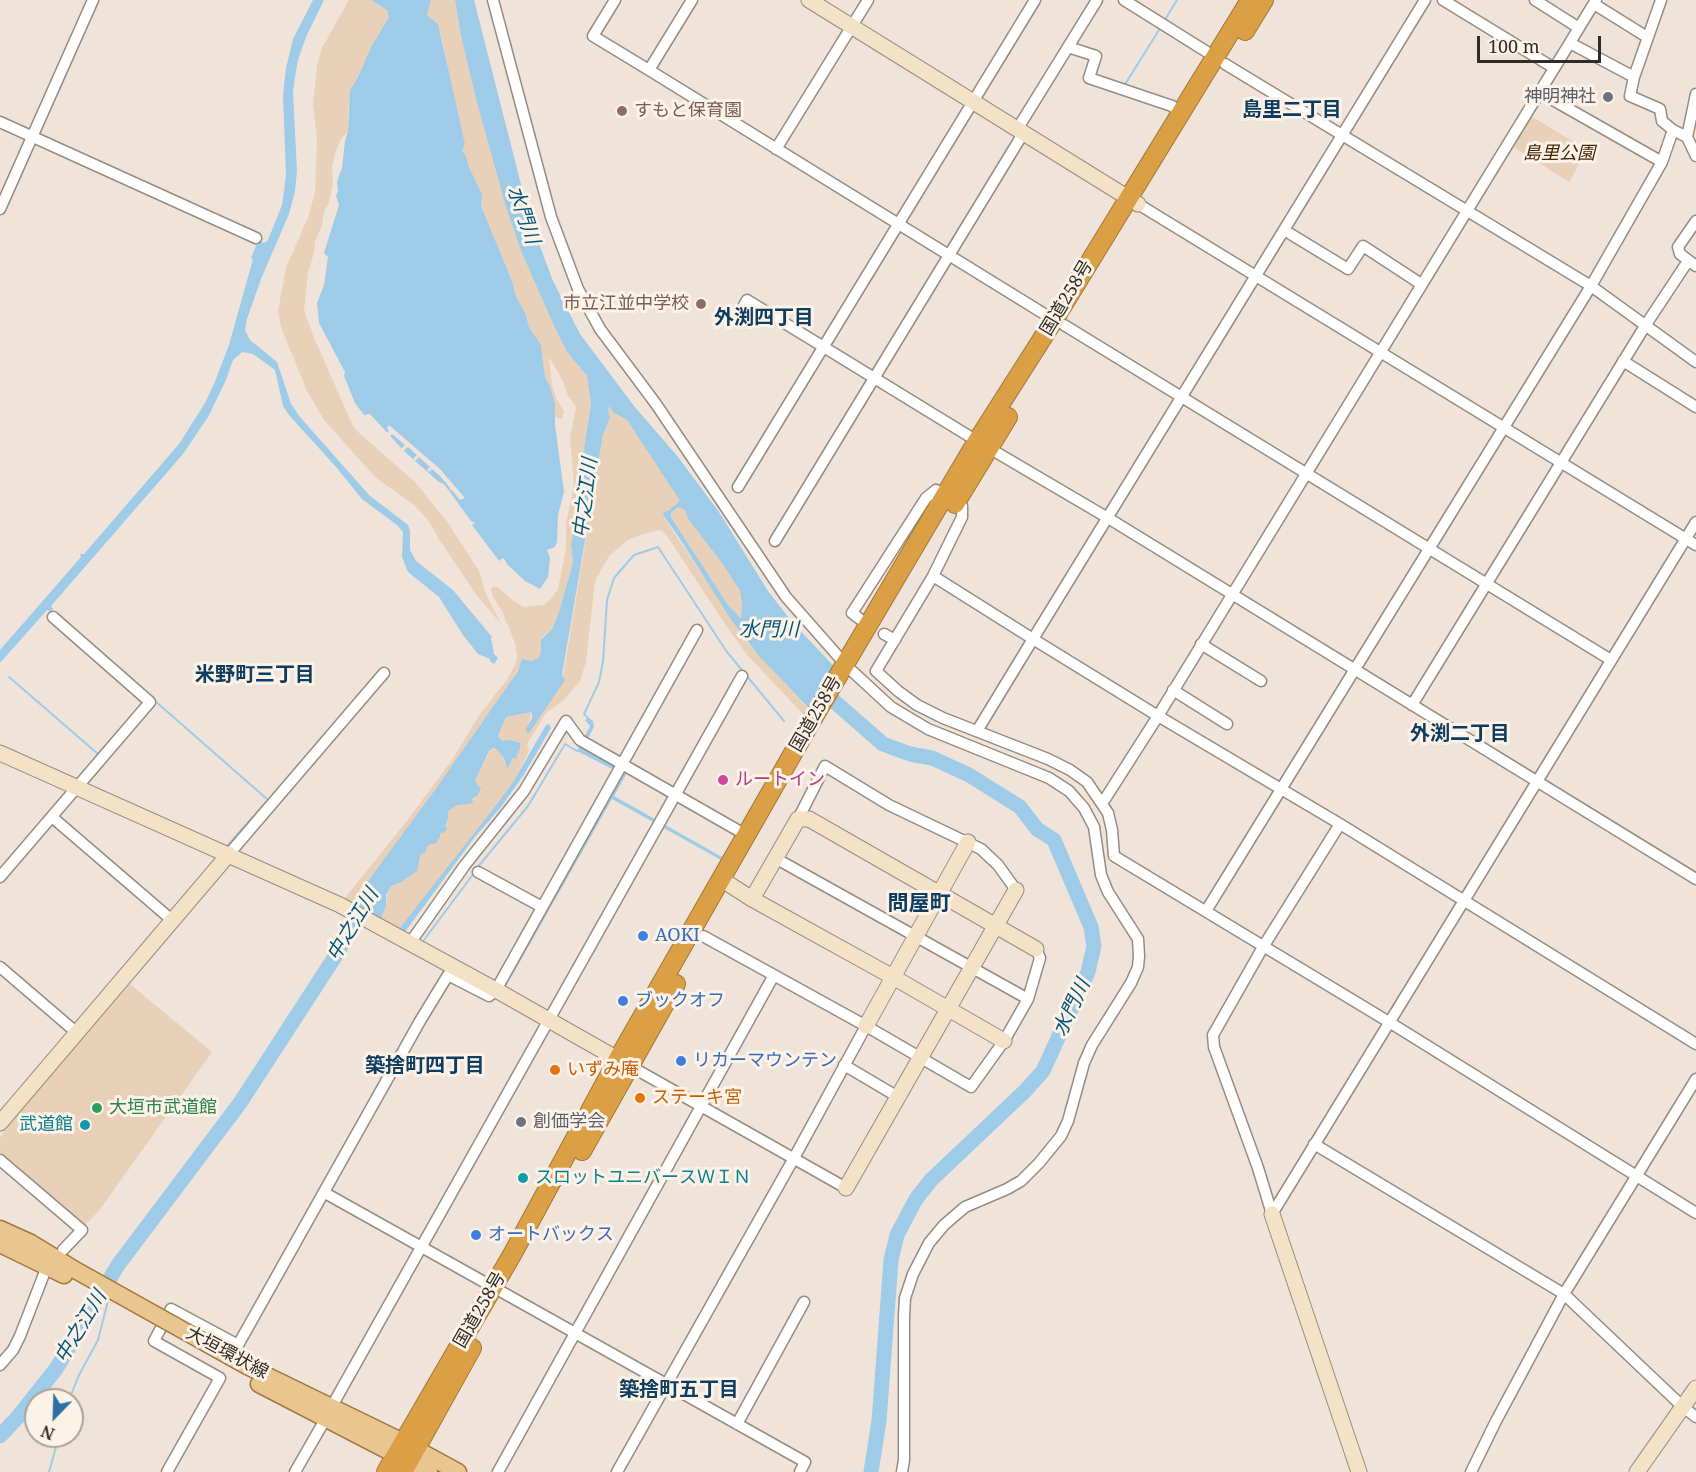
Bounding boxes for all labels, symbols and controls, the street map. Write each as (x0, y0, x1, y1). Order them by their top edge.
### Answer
scale bar (1480, 24, 1604, 62)
text: 100 m (1488, 34, 1540, 58)
place label: 神明神社 (1524, 86, 1596, 108)
marker: 神明神社 (1601, 90, 1615, 104)
district label: 島里二丁目 (1242, 98, 1342, 122)
place label: すもと保育園 (634, 100, 742, 122)
marker: すもと保育園 (615, 104, 629, 118)
park label: 島里公園 (1523, 143, 1595, 165)
water label: 水門川 (502, 183, 544, 247)
street label: 国道258号 (1036, 256, 1098, 340)
place label: 市立江並中学校 (563, 293, 689, 315)
marker: 市立江並中学校 (694, 297, 708, 311)
district label: 外渕四丁目 (714, 306, 814, 330)
water label: 中之江川 (569, 457, 603, 539)
water label: 水門川 (739, 618, 799, 642)
district label: 米野町三丁目 (195, 663, 315, 687)
street label: 国道258号 (786, 672, 846, 756)
district label: 外渕二丁目 (1410, 722, 1510, 746)
place label: ルートイン (735, 769, 825, 791)
marker: ルートイン (716, 773, 730, 787)
water label: 中之江川 (322, 885, 384, 965)
district label: 問屋町 (888, 891, 950, 917)
place label: AOKI (655, 925, 700, 947)
marker: AOKI (636, 929, 650, 943)
water label: 水門川 (1048, 976, 1096, 1040)
place label: ブックオフ (635, 990, 725, 1012)
marker: ブックオフ (616, 994, 630, 1008)
place label: リカーマウンテン (693, 1050, 837, 1072)
district label: 築捨町四丁目 (365, 1054, 485, 1078)
marker: リカーマウンテン (674, 1054, 688, 1068)
place label: いずみ庵 (567, 1059, 639, 1081)
marker: いずみ庵 (548, 1063, 562, 1077)
place label: ステーキ宮 (652, 1087, 742, 1109)
marker: ステーキ宮 (633, 1091, 647, 1105)
place label: 大垣市武道館 (109, 1097, 217, 1119)
marker: 大垣市武道館 (90, 1101, 104, 1115)
place label: 創価学会 (533, 1111, 605, 1133)
place label: 武道館 (19, 1114, 73, 1136)
marker: 創価学会 (514, 1115, 528, 1129)
marker: 武道館 (78, 1118, 92, 1132)
place label: スロットユニバースＷＩＮ (535, 1167, 751, 1189)
marker: スロットユニバースＷＩＮ (516, 1171, 530, 1185)
place label: オートバックス (488, 1224, 614, 1246)
marker: オートバックス (469, 1228, 483, 1242)
street label: 国道258号 (450, 1268, 510, 1352)
water label: 中之江川 (50, 1287, 112, 1367)
street label: 大垣環状線 (182, 1322, 272, 1384)
district label: 築捨町五丁目 (619, 1378, 739, 1402)
north arrow (24, 1388, 84, 1448)
text: N (38, 1420, 58, 1445)

